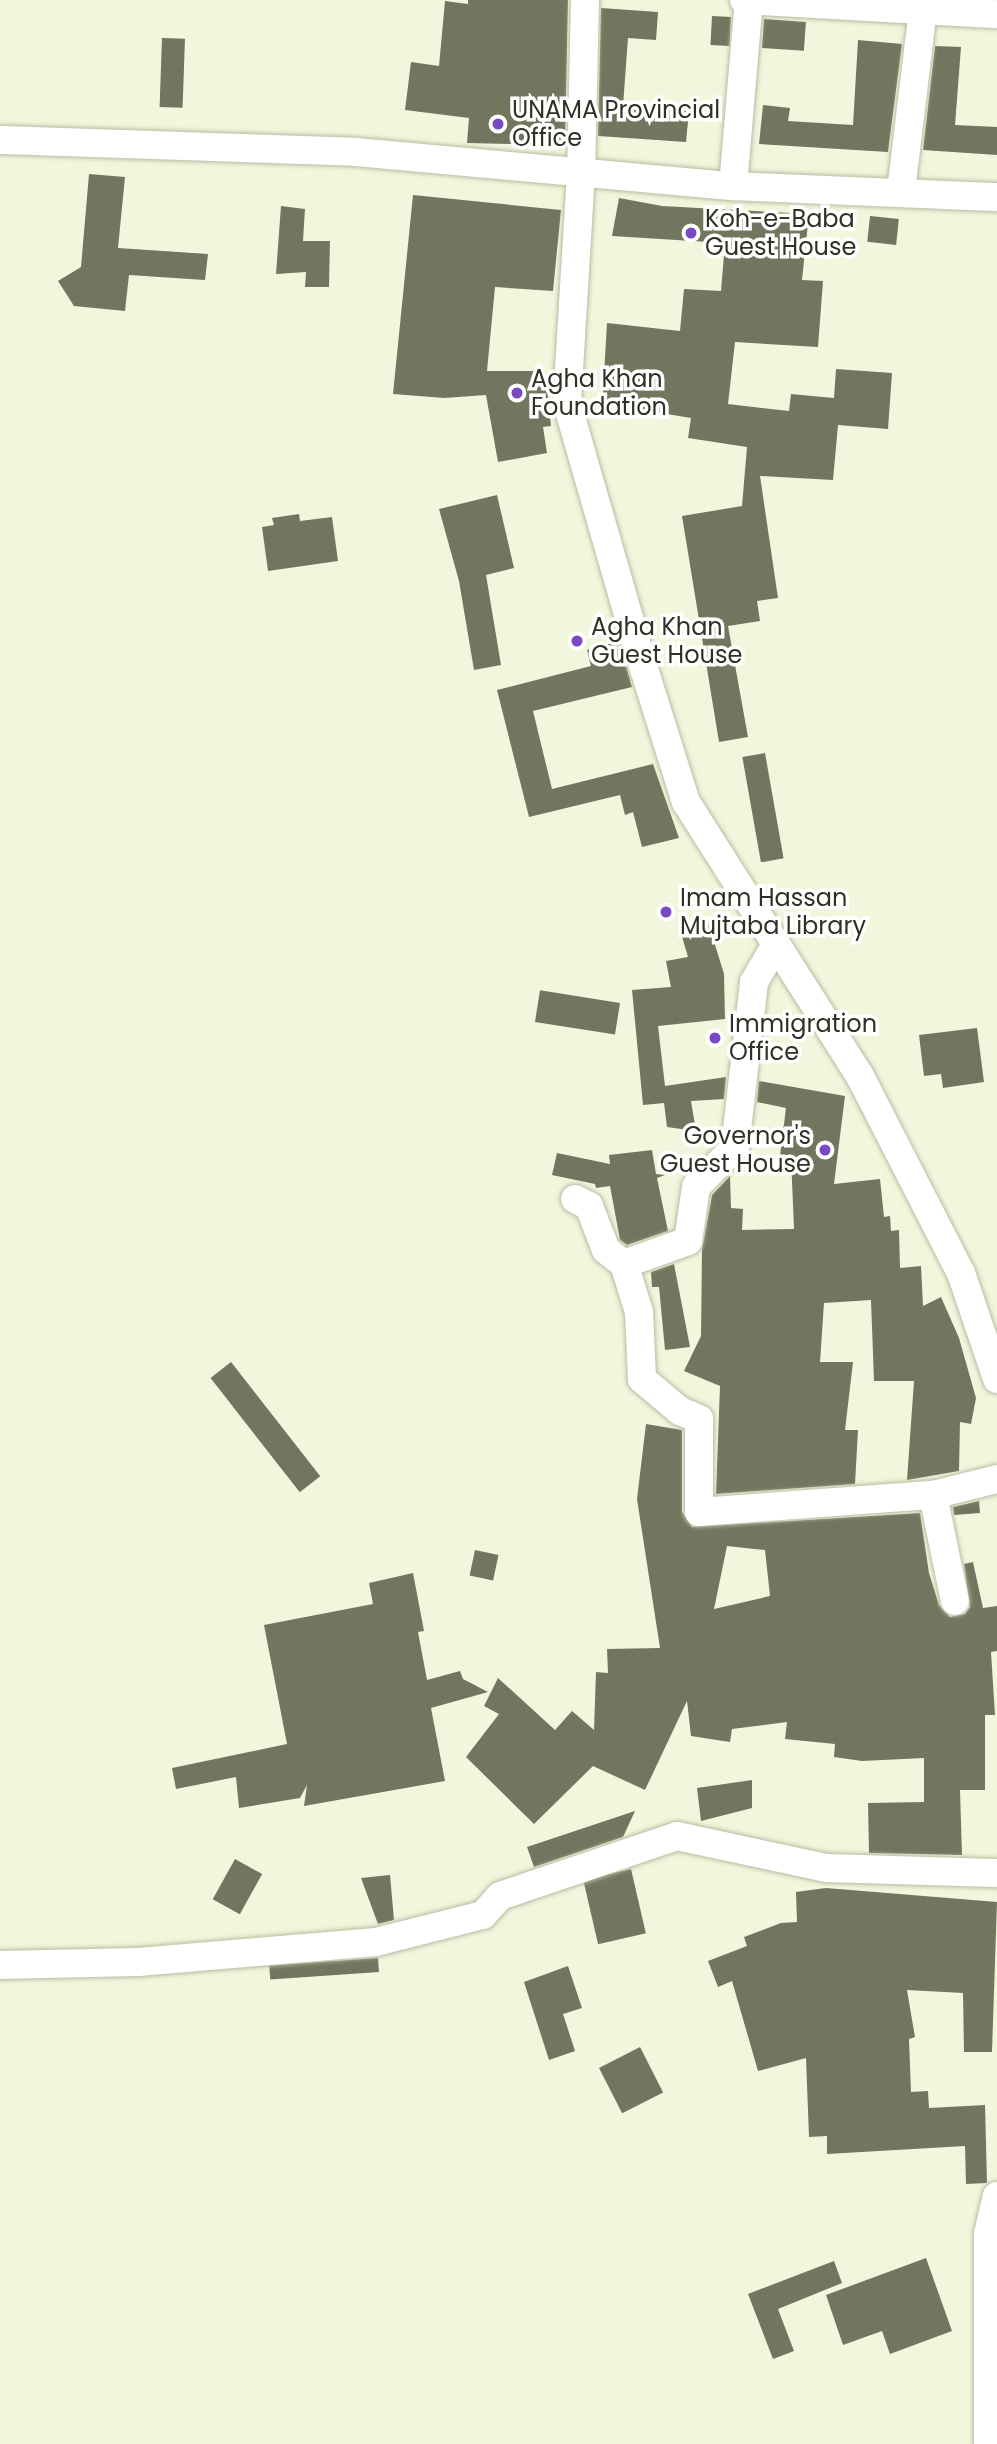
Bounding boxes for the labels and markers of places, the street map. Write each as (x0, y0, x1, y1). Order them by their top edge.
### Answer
place label: UNAMA Provincial Office (512, 96, 720, 152)
marker: UNAMA Provincial Office (490, 116, 506, 132)
place label: Koh-e-Baba Guest House (705, 205, 856, 261)
marker: Koh-e-Baba Guest House (683, 225, 699, 241)
place label: Agha Khan Foundation (531, 365, 667, 421)
marker: Agha Khan Foundation (509, 385, 525, 401)
place label: Agha Khan Guest House (591, 613, 742, 669)
marker: Agha Khan Guest House (569, 633, 585, 649)
place label: Imam Hassan Mujtaba Library (680, 884, 866, 940)
marker: Imam Hassan Mujtaba Library (658, 904, 674, 920)
place label: Immigration Office (729, 1010, 877, 1066)
marker: Immigration Office (707, 1030, 723, 1046)
place label: Governor's Guest House (660, 1122, 811, 1178)
marker: Governor's Guest House (817, 1142, 833, 1158)

